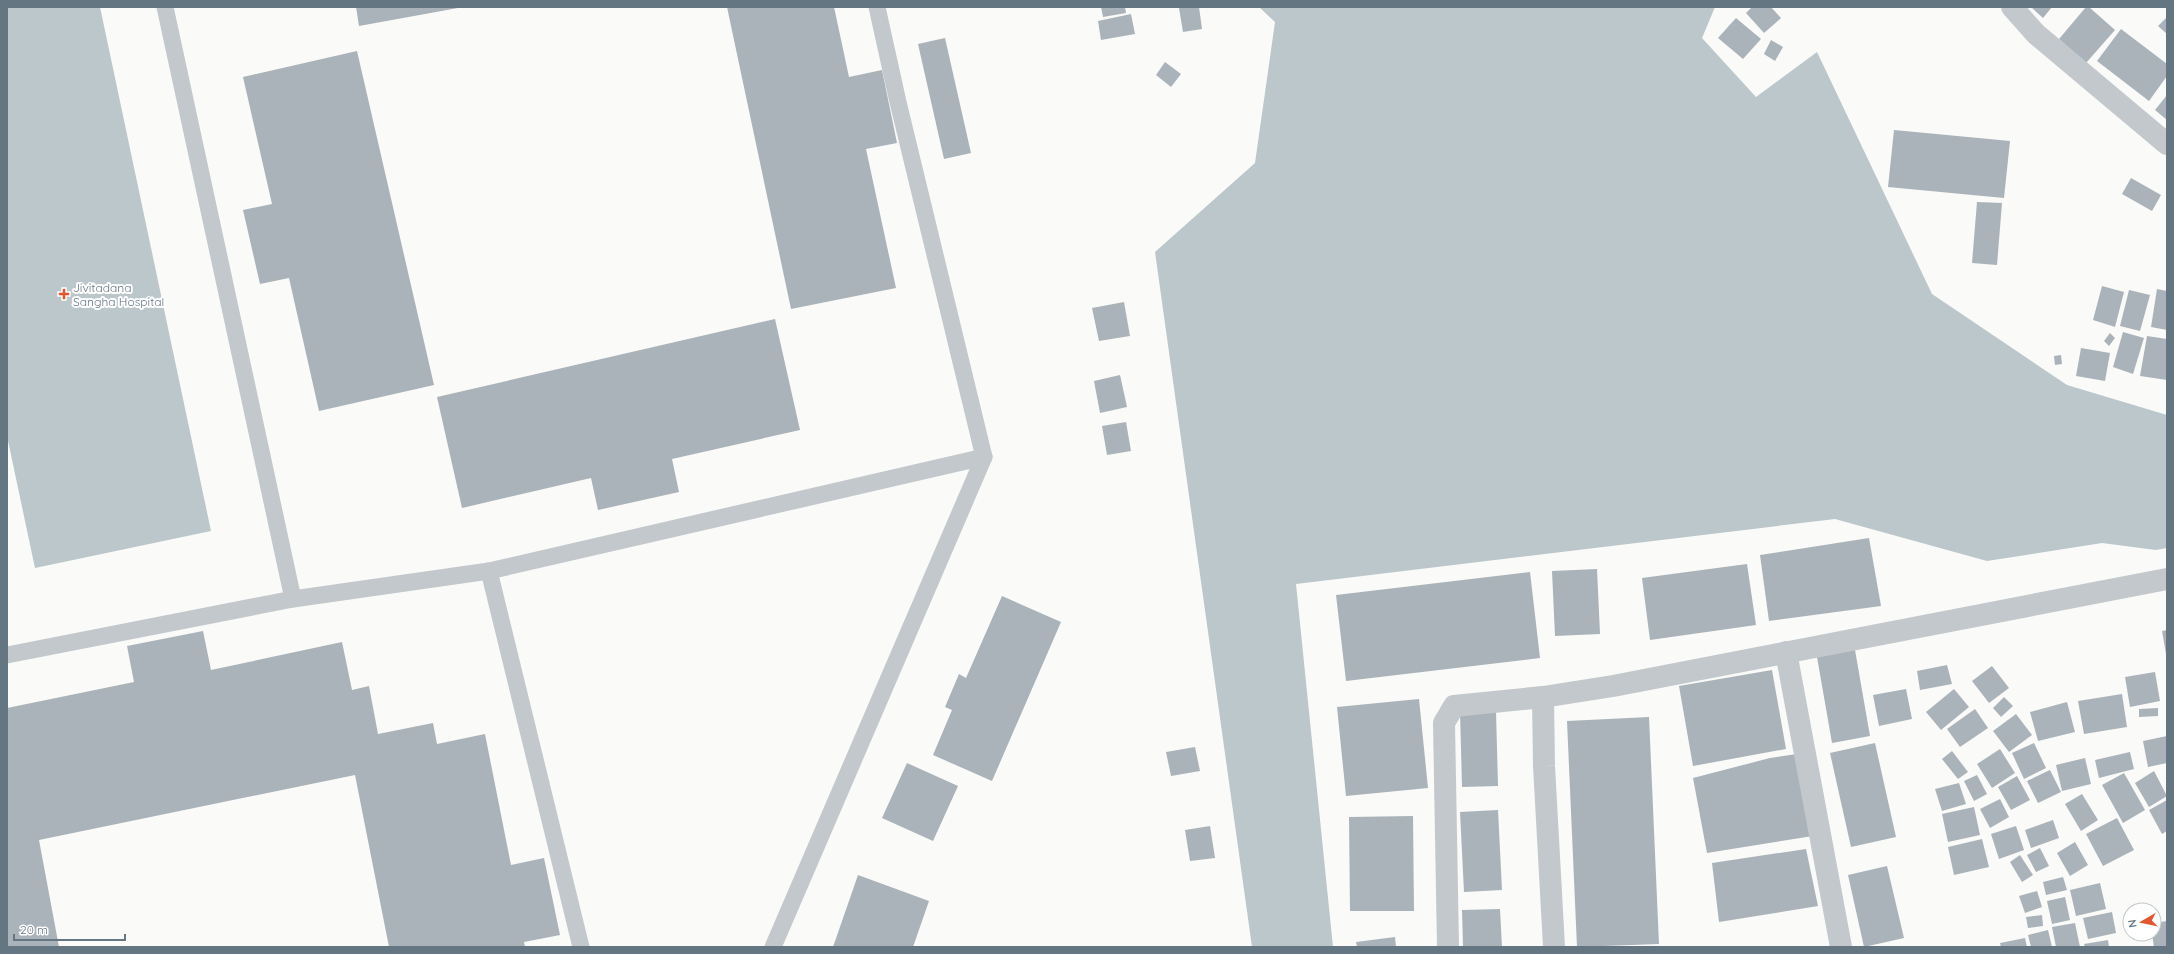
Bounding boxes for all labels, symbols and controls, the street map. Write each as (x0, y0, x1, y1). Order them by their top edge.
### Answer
place label: Jivitadana Sangha Hospital (73, 280, 164, 309)
marker: Jivitadana Sangha Hospital (58, 288, 70, 300)
north arrow (2122, 902, 2162, 942)
scale bar (14, 916, 125, 942)
text: N (2125, 918, 2140, 929)
text: 20 m (20, 922, 48, 937)

